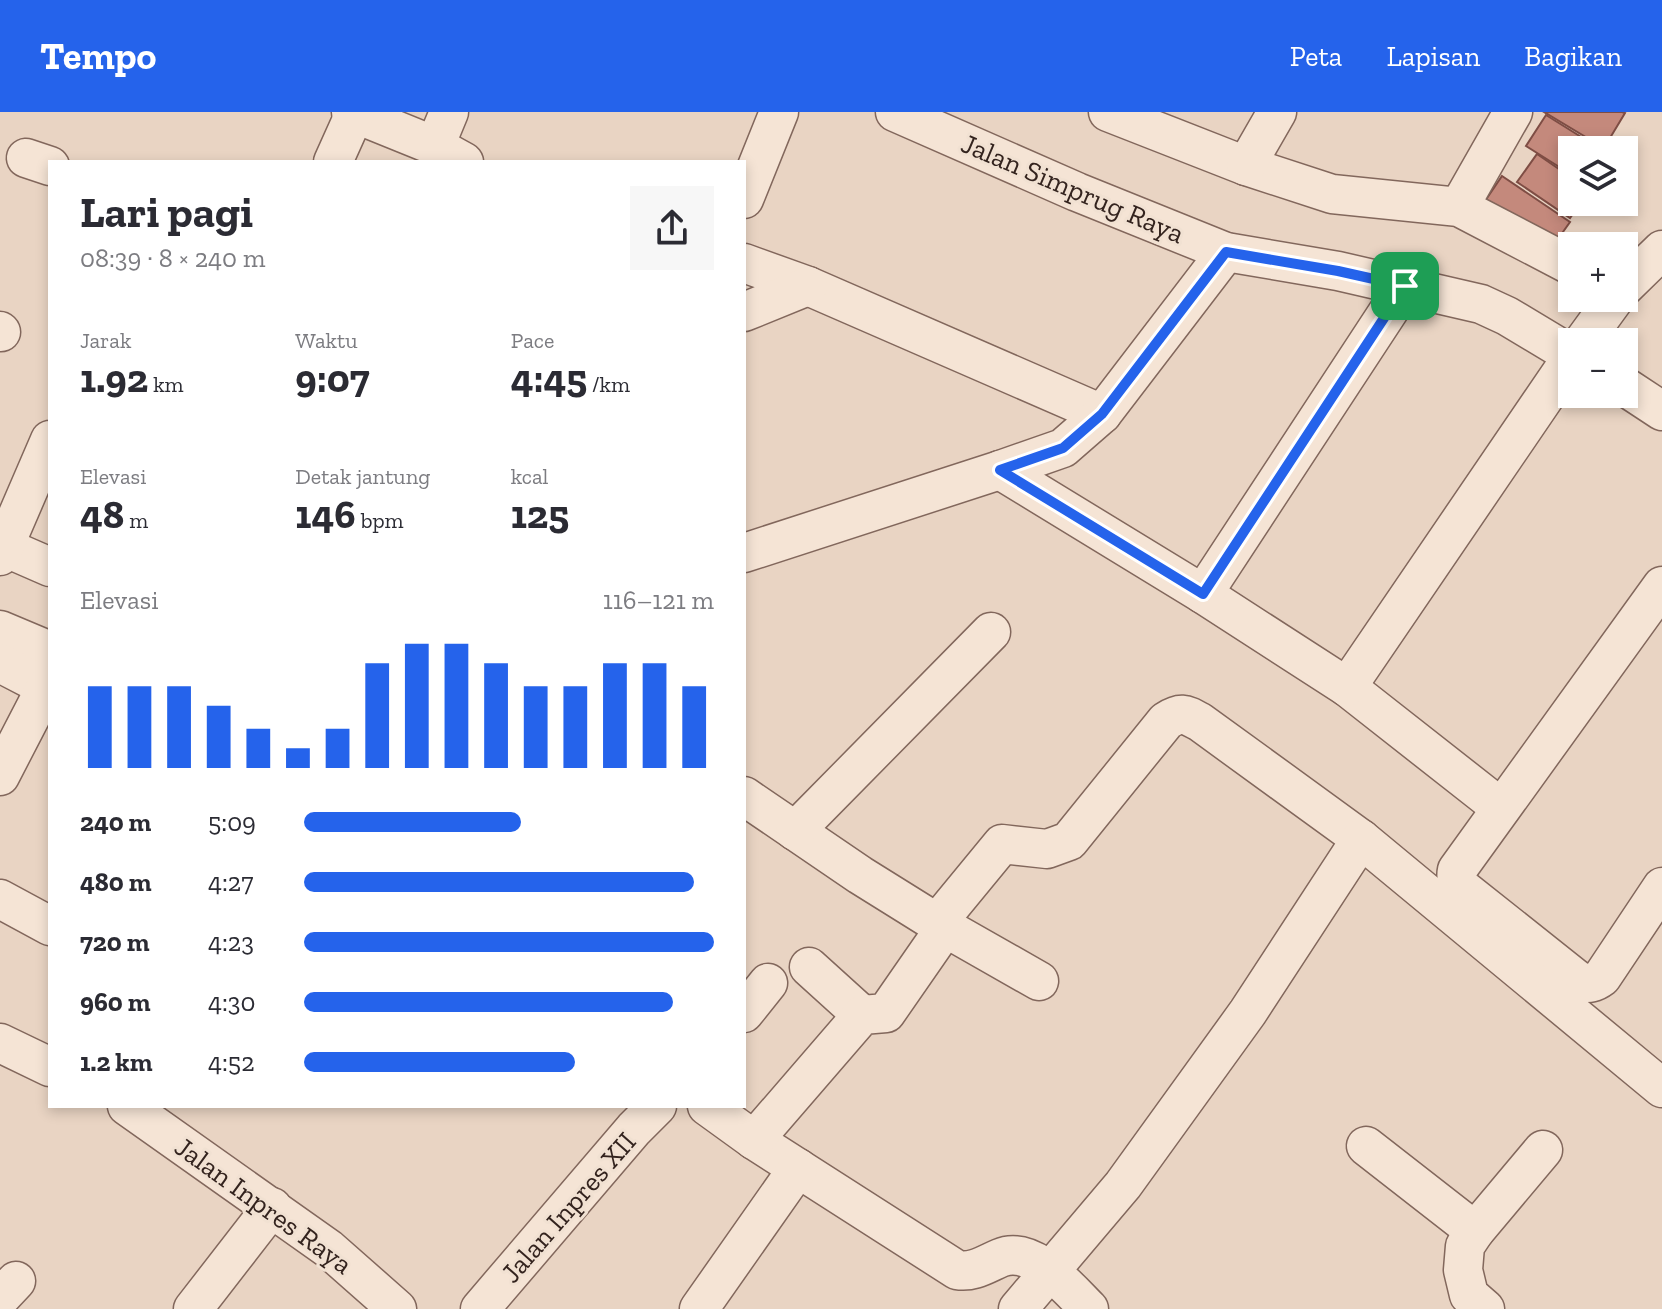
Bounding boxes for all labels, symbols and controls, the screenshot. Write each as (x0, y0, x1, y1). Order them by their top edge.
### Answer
text: Tempo (40, 33, 156, 79)
text: Peta (1290, 40, 1342, 73)
text: Lapisan (1386, 40, 1480, 73)
text: Bagikan (1524, 40, 1622, 73)
street label: Jalan Simprug Raya (957, 127, 1189, 250)
map controls (1558, 136, 1638, 408)
button: layers (1558, 136, 1638, 216)
text: Lari pagi (80, 185, 253, 238)
button: share (630, 186, 714, 270)
button: + (1558, 232, 1638, 312)
text: 08:39 · 8 × 240 m (80, 242, 265, 274)
pin (1371, 252, 1439, 320)
icon: arrive (1383, 264, 1427, 308)
text: Jarak (80, 327, 131, 354)
text: Waktu (295, 327, 357, 354)
text: Pace (511, 327, 554, 354)
button: − (1558, 328, 1638, 408)
text: 1.92 (80, 354, 148, 402)
text: 9:07 (295, 354, 370, 402)
text: 4:45 (511, 354, 587, 402)
text: km (148, 371, 184, 398)
text: /km (587, 371, 630, 398)
text: Elevasi (80, 463, 146, 490)
text: Detak jantung (295, 463, 430, 490)
text: kcal (511, 463, 548, 490)
text: 48 (80, 490, 124, 538)
text: 146 (295, 490, 356, 538)
text: 125 (511, 490, 569, 538)
text: m (124, 507, 148, 534)
text: bpm (356, 507, 404, 534)
text: Elevasi (80, 584, 158, 616)
text: 116–121 m (603, 584, 714, 616)
text: 240 m (80, 806, 151, 838)
text: 5:09 (208, 806, 256, 838)
text: 480 m (80, 866, 151, 898)
text: 4:27 (208, 866, 253, 898)
text: 720 m (80, 926, 149, 958)
text: 4:23 (208, 926, 254, 958)
text: 960 m (80, 986, 150, 1018)
text: 4:30 (208, 986, 256, 1018)
text: 1.2 km (80, 1046, 152, 1078)
text: 4:52 (208, 1046, 255, 1078)
street label: Jalan Inpres XII (494, 1125, 643, 1289)
street label: Jalan Inpres Raya (169, 1130, 359, 1281)

